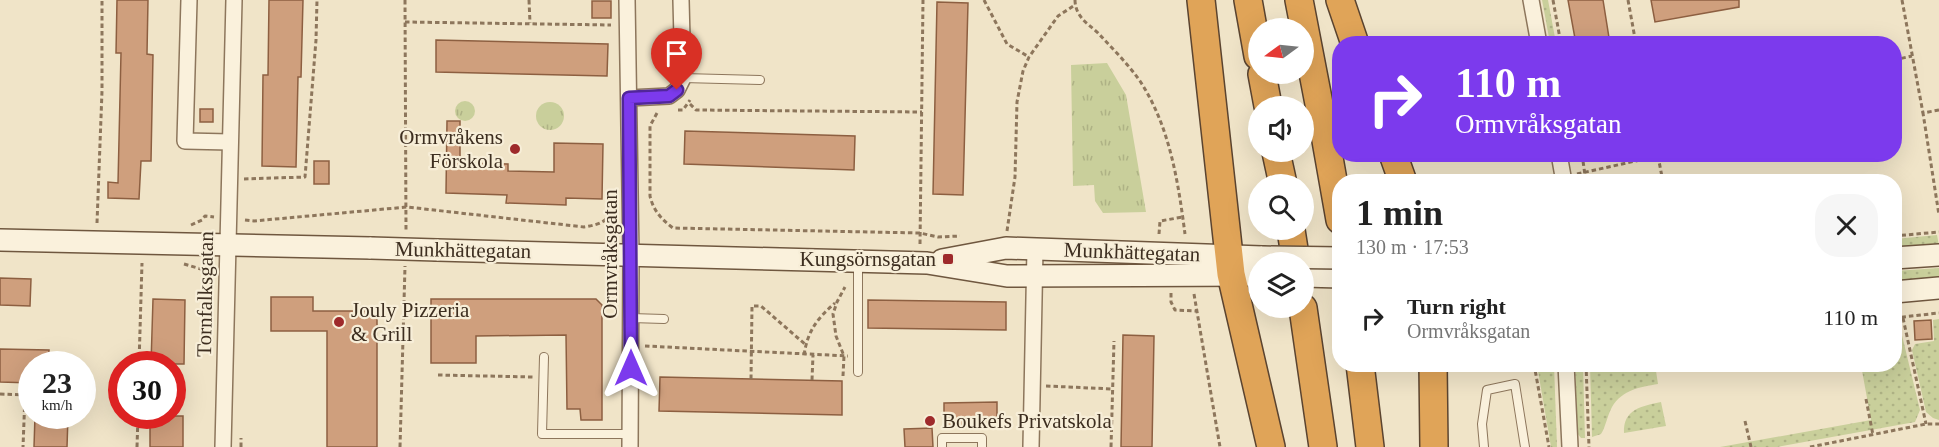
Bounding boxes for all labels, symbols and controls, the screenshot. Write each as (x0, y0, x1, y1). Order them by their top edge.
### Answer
north arrow (1248, 18, 1314, 84)
map controls (1248, 18, 1314, 318)
pin (651, 28, 702, 90)
icon: arrive (660, 37, 693, 70)
icon: right (1356, 60, 1434, 138)
text: 110 m (1455, 60, 1561, 106)
button: sound (1248, 96, 1314, 162)
text: Ormvråksgatan (1455, 109, 1621, 139)
place label: Ormvråkens Förskola (399, 125, 504, 173)
marker: Ormvråkens Förskola (508, 142, 522, 156)
button: search (1248, 174, 1314, 240)
street label: Ormvråksgatan (598, 189, 622, 319)
text: 1 min (1356, 193, 1443, 233)
button: close (1815, 194, 1878, 257)
street label: Tornfalksgatan (192, 230, 218, 357)
text: 130 m · 17:53 (1356, 236, 1469, 258)
street label: Munkhättegatan (395, 237, 532, 263)
street label: Munkhättegatan (1063, 238, 1201, 266)
place label: Kungsörnsgatan (800, 247, 936, 271)
marker: Kungsörnsgatan (941, 252, 955, 266)
button: layers (1248, 252, 1314, 318)
text: Turn right (1407, 294, 1506, 319)
place label: Jouly Pizzeria & Grill (351, 298, 470, 346)
icon: right (1356, 302, 1389, 335)
text: 110 m (1823, 305, 1878, 330)
marker: Jouly Pizzeria & Grill (332, 315, 346, 329)
text: Ormvråksgatan (1407, 320, 1530, 342)
position arrow (599, 336, 663, 400)
speed limit sign: 30 (108, 351, 186, 429)
text: 23 (42, 366, 72, 399)
text: km/h (42, 397, 72, 413)
place label: Boukefs Privatskola (942, 409, 1112, 433)
marker: Boukefs Privatskola (923, 414, 937, 428)

